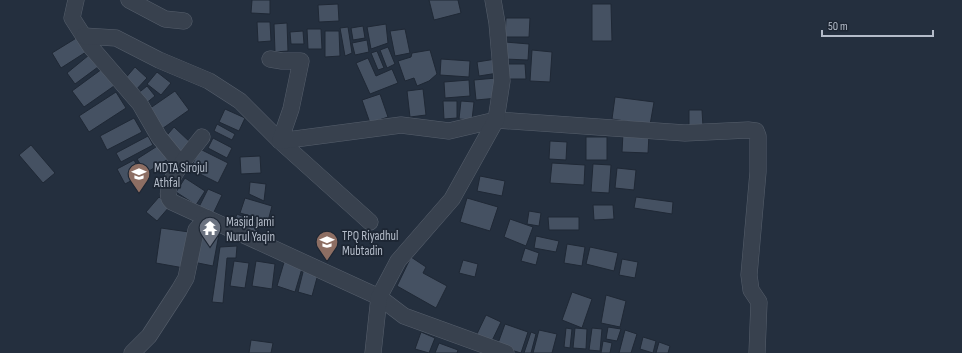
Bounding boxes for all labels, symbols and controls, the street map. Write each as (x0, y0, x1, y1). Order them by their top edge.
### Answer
scale bar (822, 12, 933, 38)
text: 50 m (828, 19, 848, 34)
place label: MDTA Sirojul Athfal (153, 160, 207, 191)
school or university icon: MDTA Sirojul Athfal (126, 161, 152, 194)
place label: Masjid Jami Nurul Yaqin (226, 214, 275, 245)
temple icon: Masjid Jami Nurul Yaqin (197, 215, 223, 248)
place label: TPQ Riyadhul Mubtadin (342, 228, 398, 259)
school or university icon: TPQ Riyadhul Mubtadin (314, 229, 340, 262)

